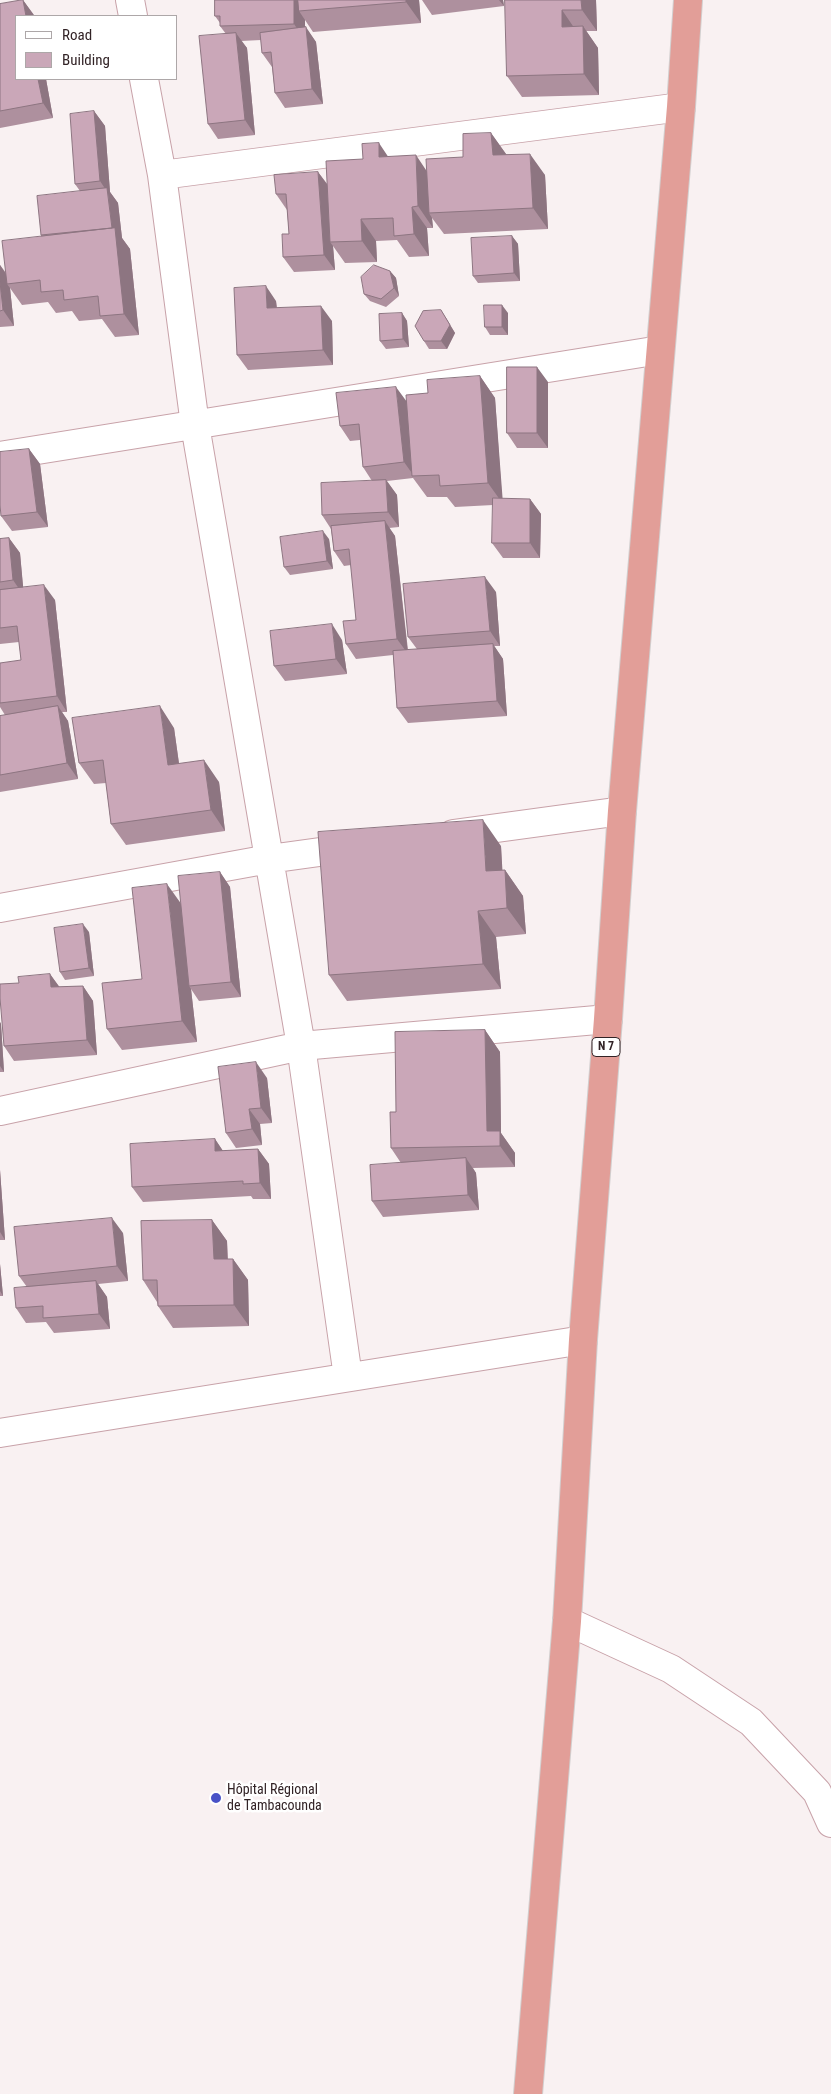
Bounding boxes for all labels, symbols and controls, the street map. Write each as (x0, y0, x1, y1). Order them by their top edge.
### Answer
legend (15, 15, 178, 80)
text: Road (62, 26, 92, 44)
text: Building (62, 51, 110, 69)
road number: N 7 (592, 1038, 620, 1056)
place label: Hôpital Régional de Tambacounda (227, 1782, 322, 1814)
marker: Hôpital Régional de Tambacounda (209, 1791, 223, 1805)

